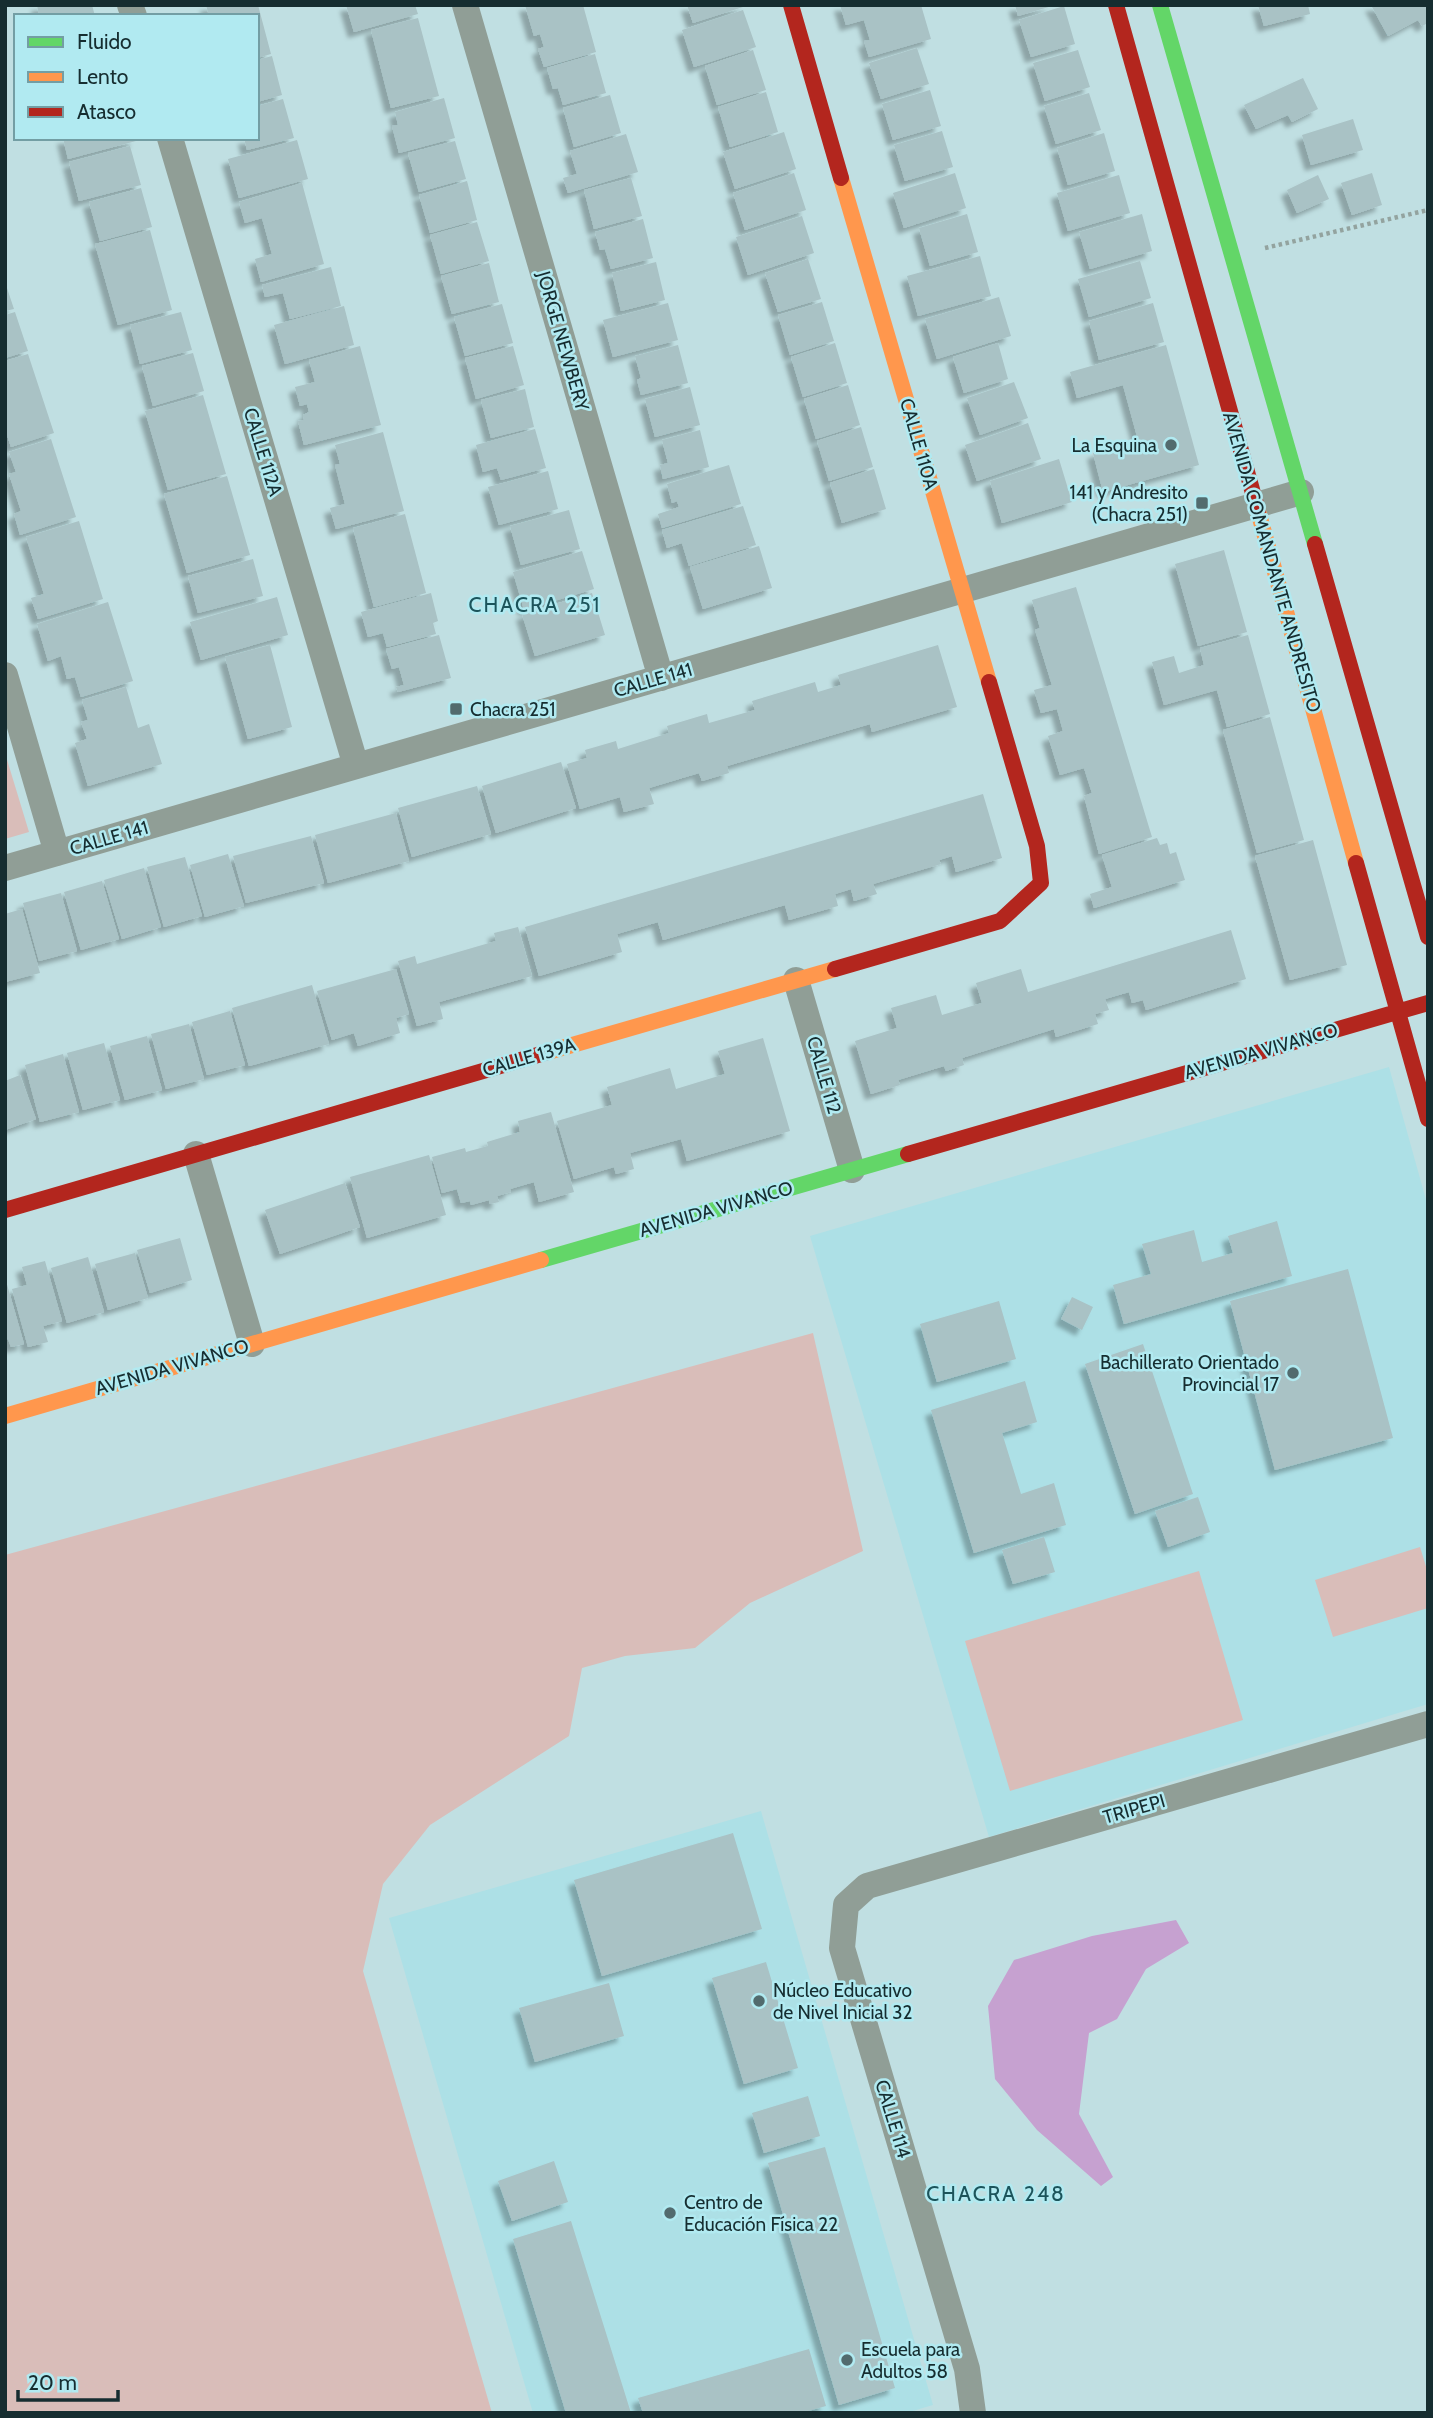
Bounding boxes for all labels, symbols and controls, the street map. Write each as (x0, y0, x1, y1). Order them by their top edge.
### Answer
legend (14, 14, 259, 140)
text: Fluido (77, 29, 132, 54)
text: Lento (77, 64, 128, 89)
text: Atasco (77, 99, 136, 124)
street label: JORGE NEWBERY (532, 268, 594, 414)
street label: CALLE 110A (895, 395, 943, 493)
street label: CALLE 112A (239, 405, 287, 499)
street label: AVENIDA COMANDANTE ANDRESITO (1218, 409, 1326, 715)
place label: La Esquina (1071, 434, 1157, 457)
marker: La Esquina (1163, 437, 1179, 453)
place label: 141 y Andresito (Chacra 251) (1069, 481, 1188, 526)
marker: 141 y Andresito (Chacra 251) (1194, 495, 1210, 511)
district label: CHACRA 251 (469, 592, 601, 617)
street label: CALLE 141 (611, 658, 695, 702)
place label: Chacra 251 (470, 698, 555, 721)
marker: Chacra 251 (448, 701, 464, 717)
street label: CALLE 141 (67, 816, 151, 860)
street label: AVENIDA VIVANCO (1181, 1018, 1341, 1084)
street label: CALLE 139A (480, 1033, 578, 1081)
street label: CALLE 112 (802, 1034, 846, 1116)
street label: AVENIDA VIVANCO (636, 1176, 796, 1242)
street label: AVENIDA VIVANCO (92, 1334, 252, 1400)
place label: Bachillerato Orientado Provincial 17 (1100, 1351, 1279, 1396)
marker: Bachillerato Orientado Provincial 17 (1285, 1365, 1301, 1381)
street label: TRIPEPI (1100, 1789, 1168, 1829)
place label: Núcleo Educativo de Nivel Inicial 32 (773, 1979, 913, 2024)
marker: Núcleo Educativo de Nivel Inicial 32 (751, 1993, 767, 2009)
street label: CALLE 114 (870, 2077, 916, 2161)
district label: CHACRA 248 (926, 2181, 1066, 2206)
place label: Centro de Educación Física 22 (684, 2191, 838, 2236)
marker: Centro de Educación Física 22 (662, 2205, 678, 2221)
place label: Escuela para Adultos 58 (861, 2338, 960, 2383)
marker: Escuela para Adultos 58 (839, 2352, 855, 2368)
scale bar (18, 2358, 117, 2402)
text: 20 m (28, 2370, 77, 2395)

